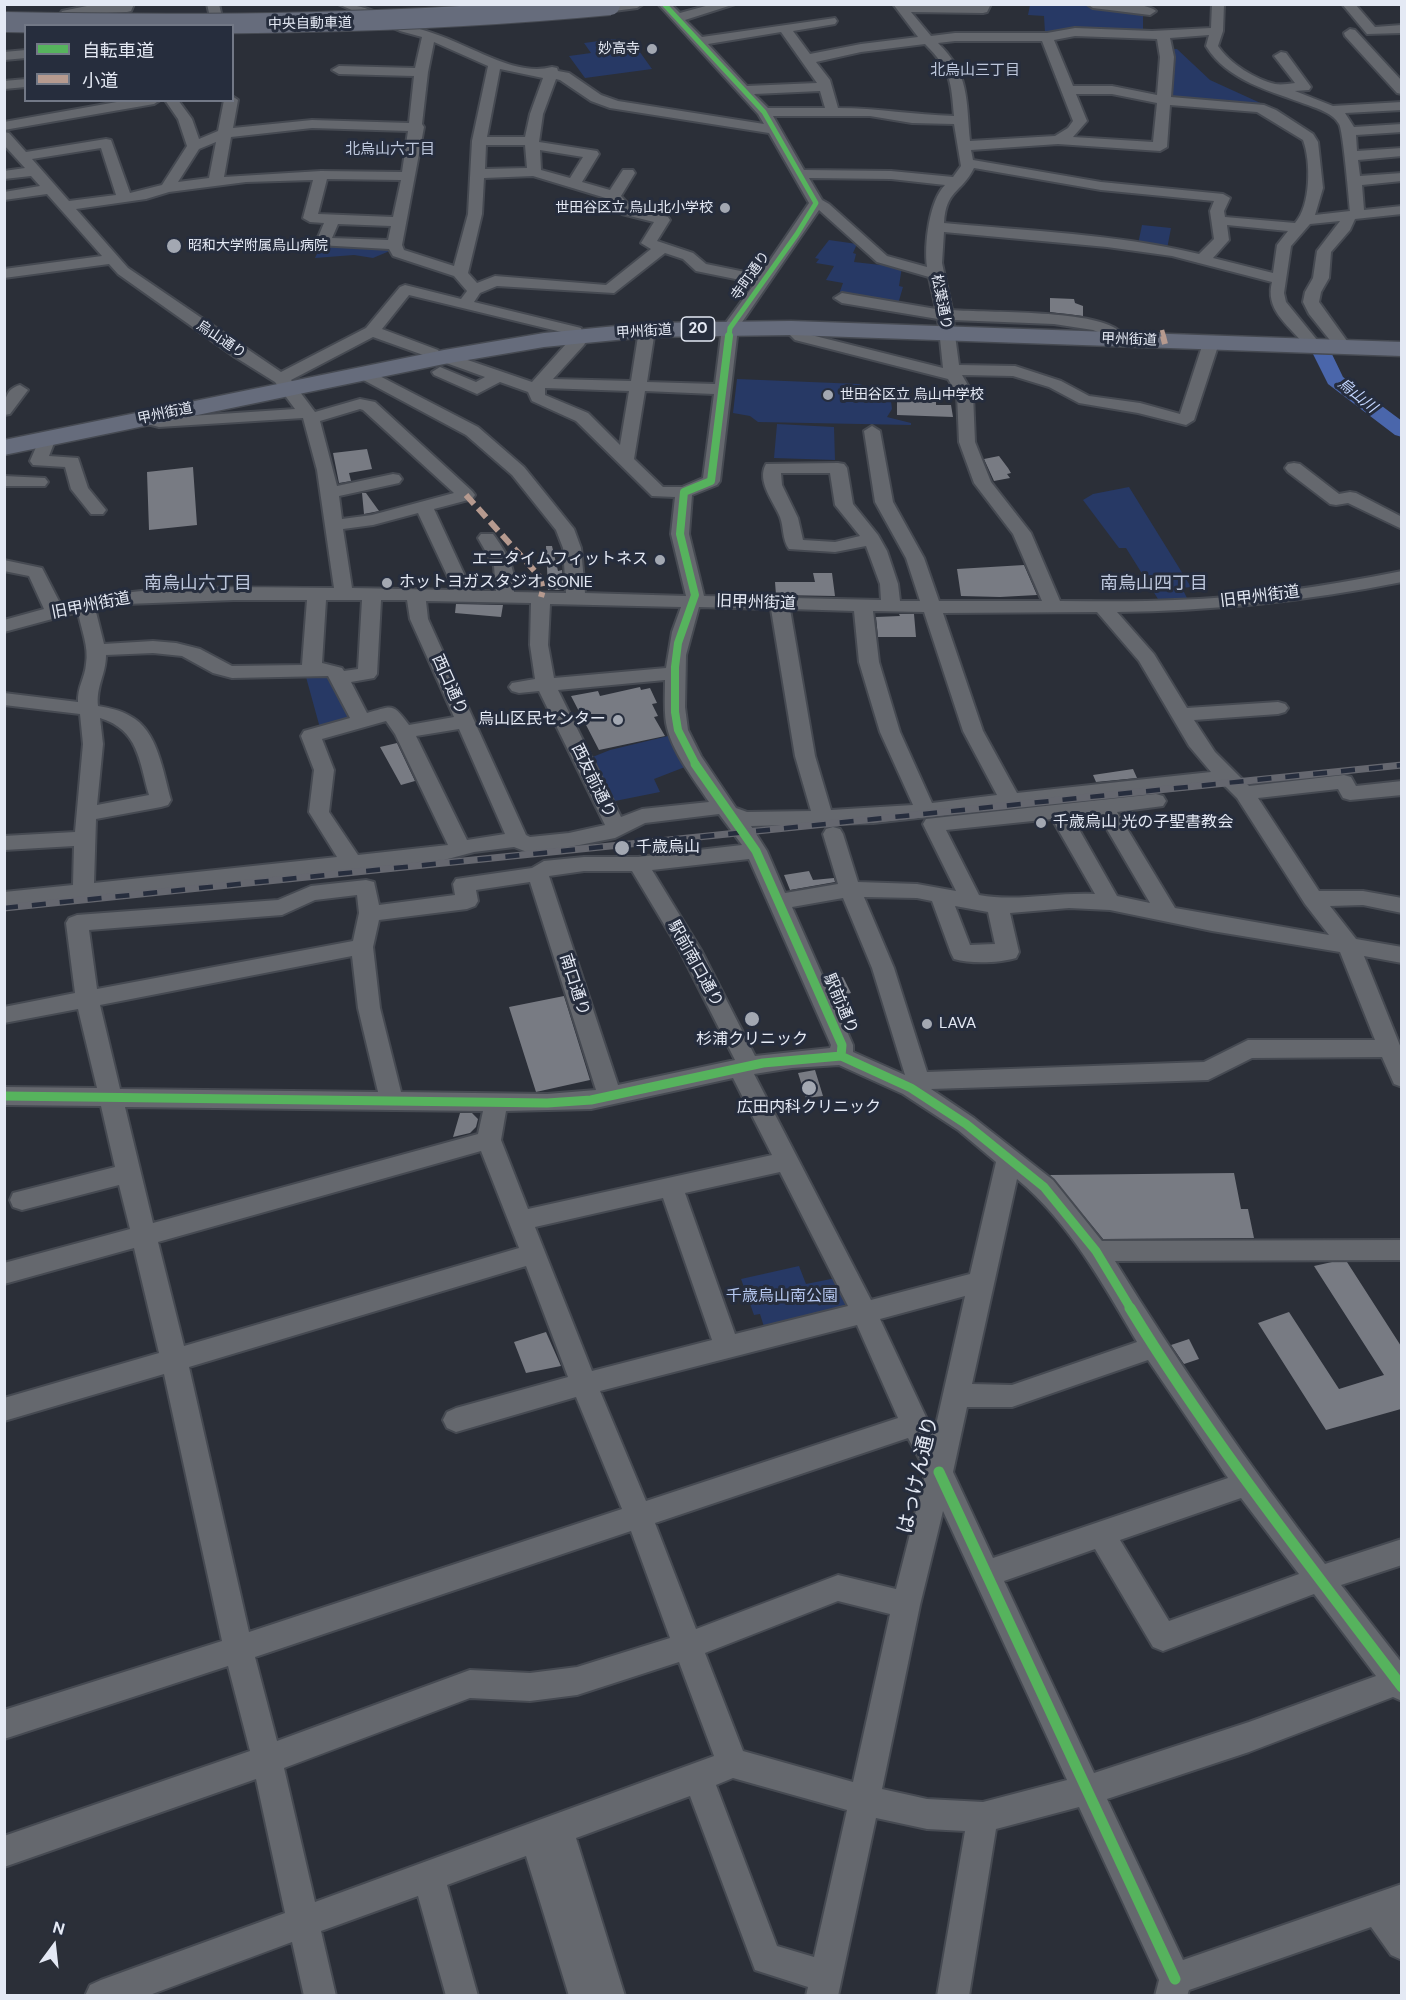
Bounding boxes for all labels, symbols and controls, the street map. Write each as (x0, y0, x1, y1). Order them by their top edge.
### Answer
street label: 中央自動車道 (268, 15, 352, 33)
legend (24, 24, 234, 102)
text: 自転車道 (82, 39, 154, 63)
place label: 妙高寺 (598, 41, 640, 57)
marker: 妙高寺 (645, 42, 659, 56)
district label: 北烏山三丁目 (930, 62, 1020, 80)
text: 小道 (82, 69, 118, 93)
district label: 北烏山六丁目 (345, 141, 435, 159)
place label: 世田谷区立 烏山北小学校 (555, 200, 713, 216)
marker: 世田谷区立 烏山北小学校 (718, 201, 732, 215)
marker: 昭和大学附属烏山病院 (165, 237, 183, 255)
place label: 昭和大学附属烏山病院 (188, 238, 328, 254)
street label: 寺町通り (728, 248, 774, 304)
street label: 松葉通り (927, 273, 955, 331)
street label: 烏山通り (193, 317, 249, 363)
road number: 20 (682, 317, 714, 341)
street label: 甲州街道 (615, 322, 673, 342)
street label: 甲州街道 (1101, 331, 1157, 349)
water label: 烏山川 (1334, 375, 1380, 417)
place label: 世田谷区立 烏山中学校 (840, 387, 984, 403)
marker: 世田谷区立 烏山中学校 (821, 388, 835, 402)
street label: 甲州街道 (136, 400, 194, 428)
place label: エニタイムフィットネス (472, 550, 648, 570)
marker: エニタイムフィットネス (653, 553, 667, 567)
district label: 南烏山六丁目 (144, 573, 252, 595)
place label: ホットヨガスタジオ SONIE (399, 573, 593, 593)
district label: 南烏山四丁目 (1100, 573, 1208, 595)
marker: ホットヨガスタジオ SONIE (380, 576, 394, 590)
street label: 旧甲州街道 (1219, 583, 1301, 611)
street label: 旧甲州街道 (50, 589, 132, 623)
street label: 旧甲州街道 (716, 592, 796, 614)
street label: 西口通り (427, 652, 471, 718)
place label: 烏山区民センター (478, 710, 606, 730)
marker: 烏山区民センター (611, 713, 625, 727)
street label: 西友前通り (567, 741, 619, 821)
place label: 千歳烏山 光の子聖書教会 (1053, 813, 1233, 833)
marker: 千歳烏山 光の子聖書教会 (1034, 816, 1048, 830)
place label: 千歳烏山 (636, 838, 700, 858)
marker: 千歳烏山 (613, 839, 631, 857)
street label: 駅前南口通り (663, 917, 727, 1011)
street label: 南口通り (555, 952, 593, 1018)
street label: 駅前通り (819, 971, 861, 1037)
marker: 杉浦クリニック (743, 1010, 761, 1028)
place label: LAVA (939, 1014, 976, 1034)
marker: LAVA (920, 1017, 934, 1031)
place label: 杉浦クリニック (696, 1030, 808, 1050)
marker: 広田内科クリニック (800, 1079, 818, 1097)
place label: 広田内科クリニック (737, 1098, 881, 1118)
park label: 千歳烏山南公園 (726, 1287, 838, 1307)
street label: はっけん通り (894, 1414, 944, 1536)
north arrow (24, 1916, 84, 1976)
text: N (50, 1916, 67, 1940)

